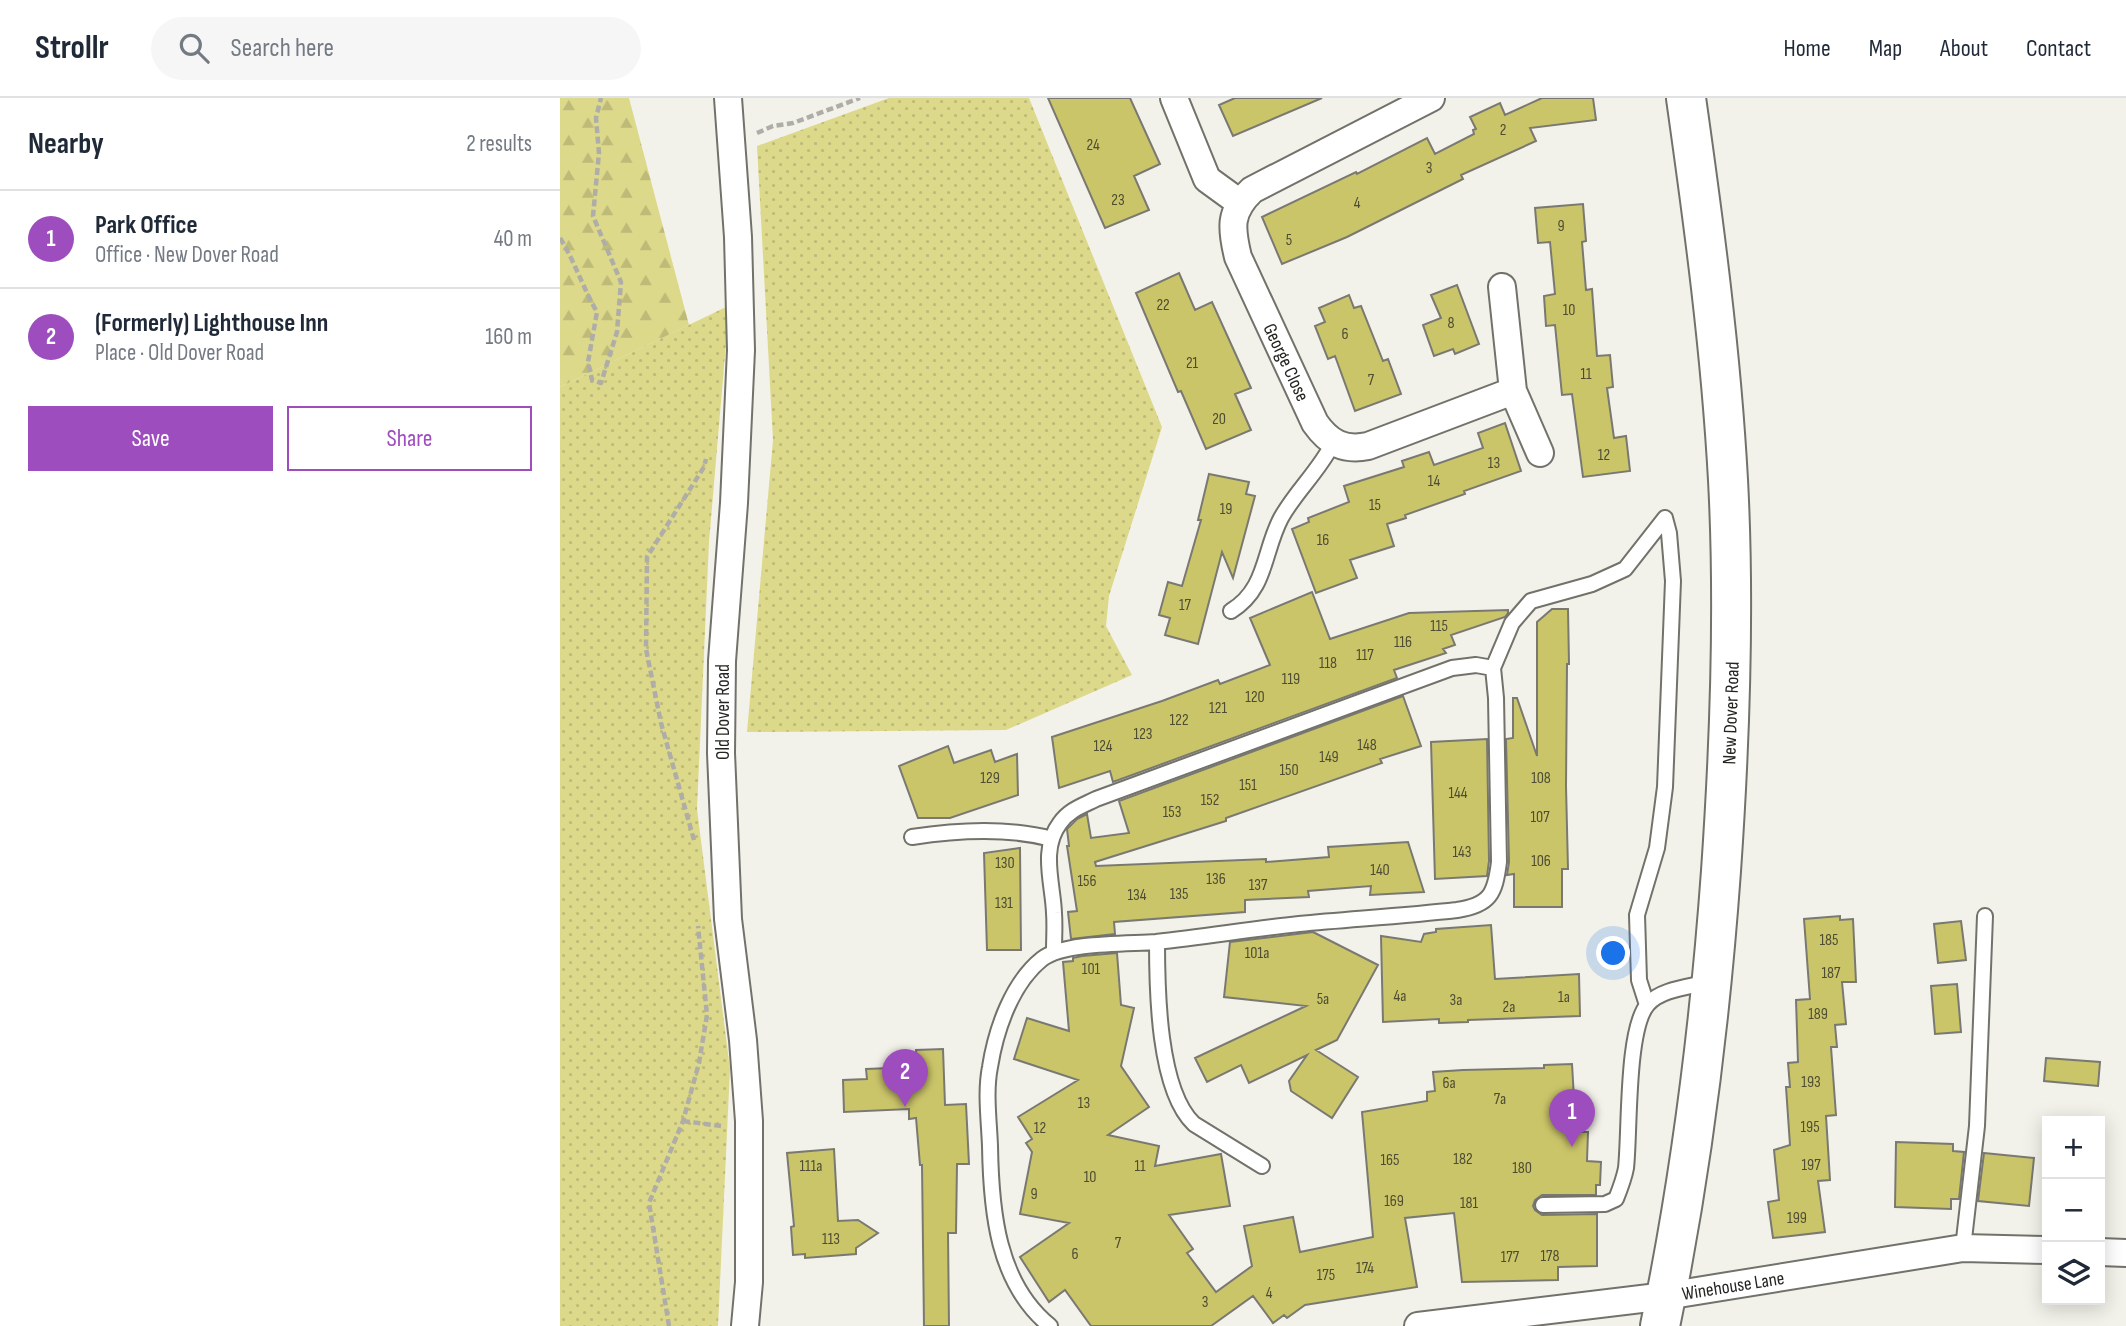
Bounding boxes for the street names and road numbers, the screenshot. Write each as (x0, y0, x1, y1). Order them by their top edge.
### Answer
street label: George Close (1258, 320, 1314, 405)
street label: New Dover Road (1718, 661, 1745, 765)
street label: Old Dover Road (712, 664, 735, 760)
street label: Winehouse Lane (1680, 1267, 1786, 1306)

